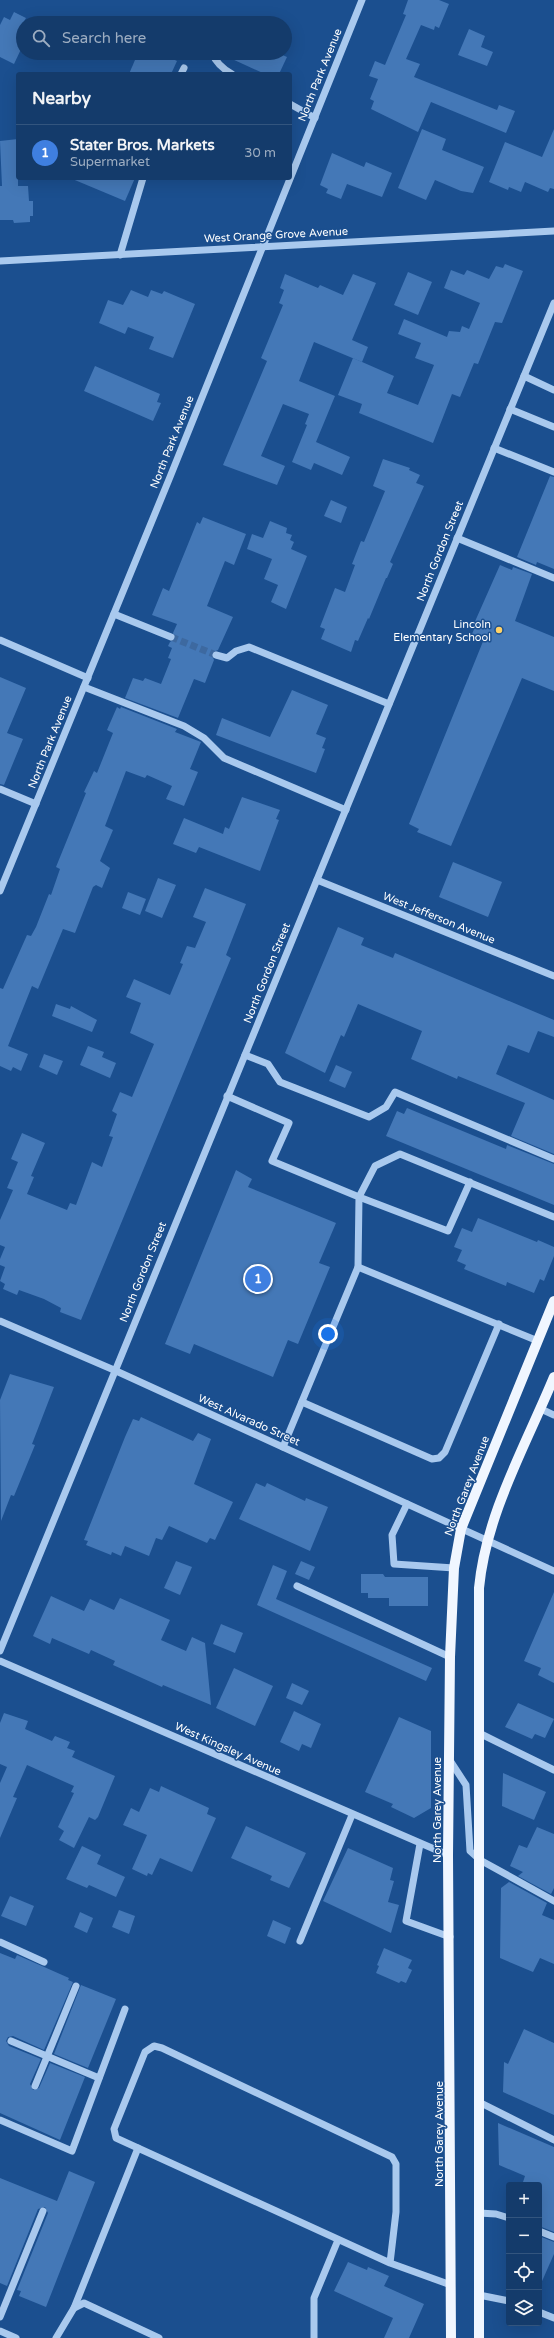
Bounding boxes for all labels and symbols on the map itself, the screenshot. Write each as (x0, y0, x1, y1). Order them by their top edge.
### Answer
street label: North Park Avenue (295, 27, 345, 123)
street label: West Orange Grove Avenue (204, 225, 348, 245)
street label: North Park Avenue (147, 394, 197, 490)
street label: North Gordon Street (414, 499, 466, 603)
place label: Lincoln Elementary School (393, 618, 491, 644)
marker: Lincoln Elementary School (494, 625, 504, 635)
street label: North Park Avenue (25, 694, 75, 790)
street label: West Jefferson Avenue (381, 889, 497, 947)
street label: North Gordon Street (241, 921, 293, 1025)
street label: North Gordon Street (117, 1220, 169, 1324)
pin: 1 (245, 1264, 271, 1294)
your location (318, 1324, 338, 1344)
street label: West Alvarado Street (196, 1392, 302, 1448)
street label: North Garey Avenue (442, 1434, 492, 1538)
street label: West Kingsley Avenue (173, 1720, 283, 1778)
street label: North Garey Avenue (431, 1757, 444, 1863)
street label: North Garey Avenue (433, 2081, 446, 2187)

